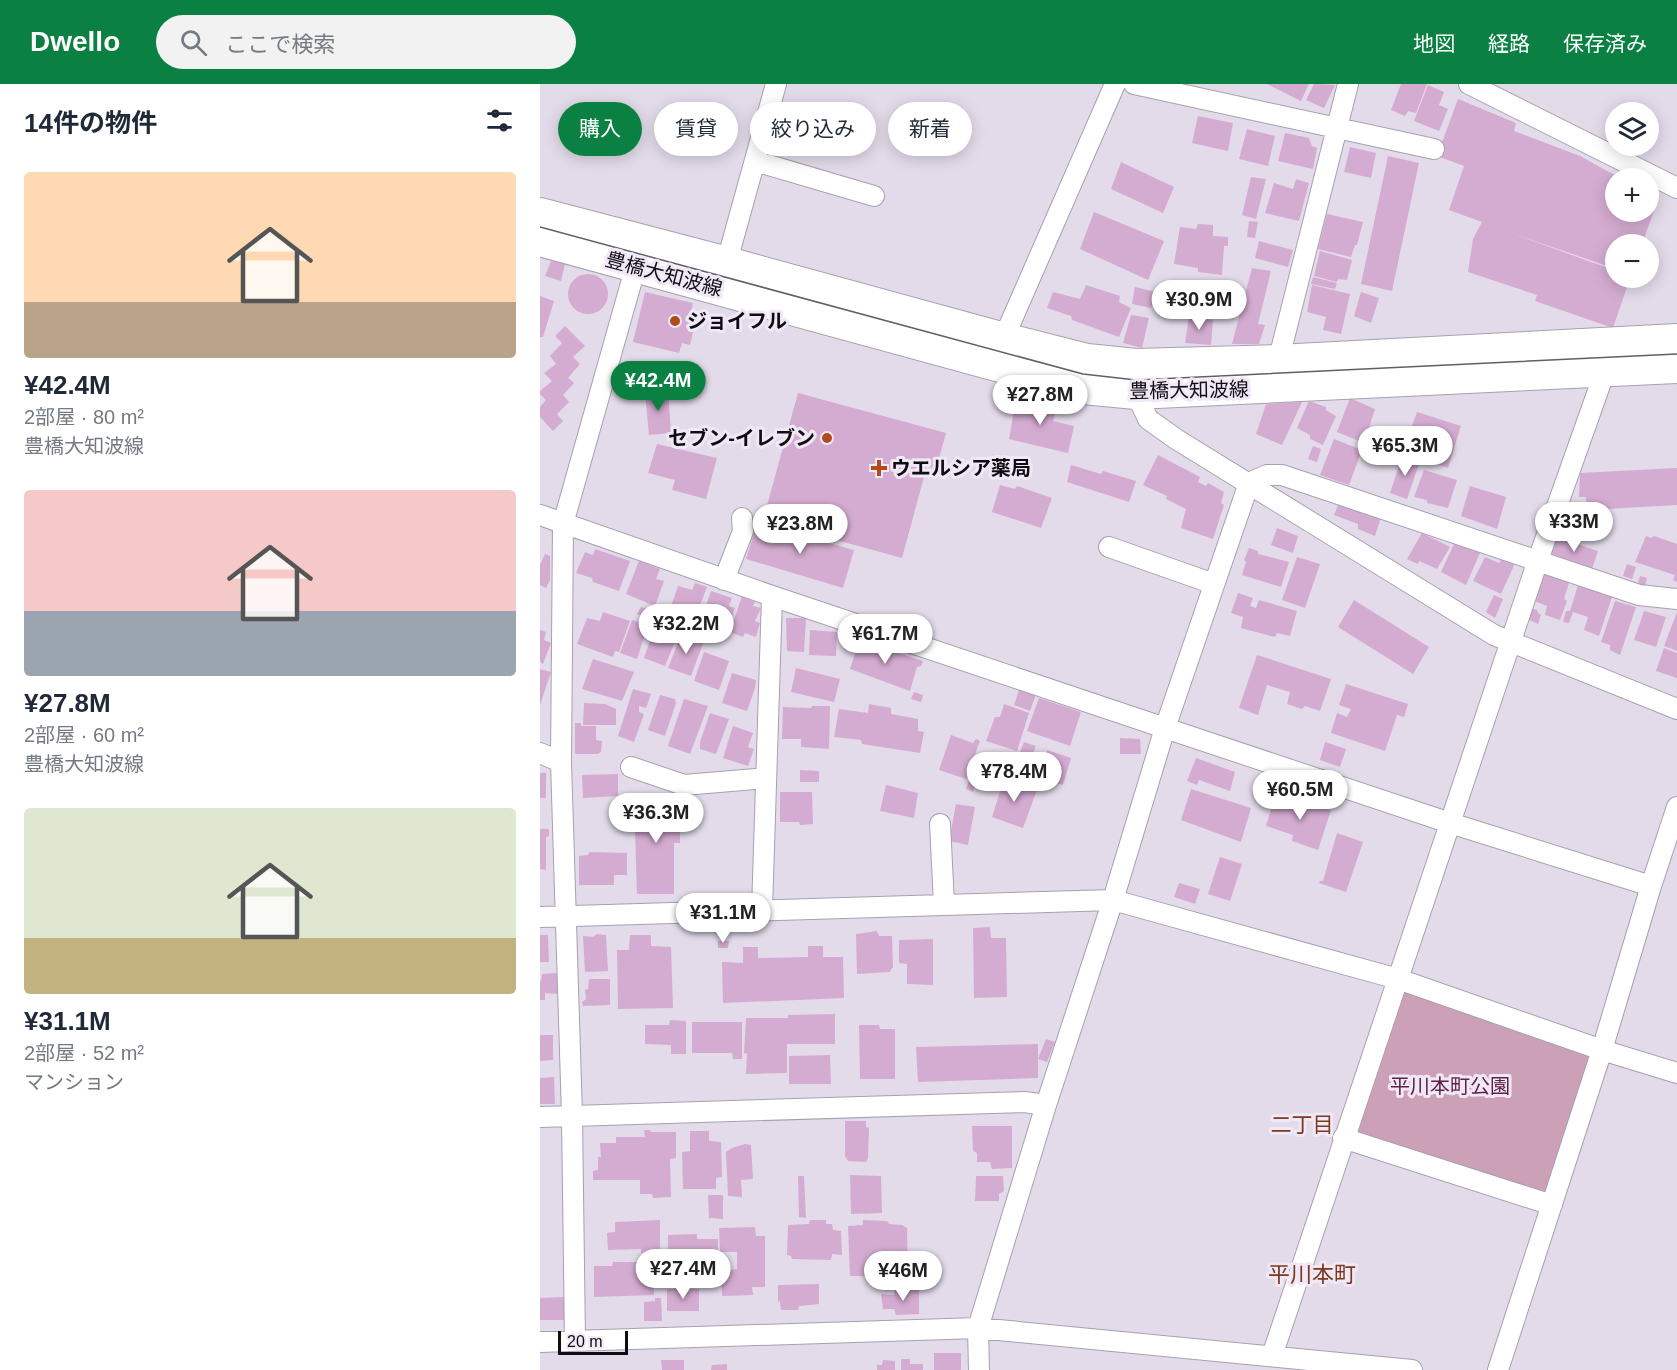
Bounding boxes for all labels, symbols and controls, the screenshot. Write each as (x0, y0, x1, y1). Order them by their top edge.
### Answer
search box (156, 15, 576, 69)
text: Dwello (30, 26, 120, 57)
icon: search (177, 26, 210, 59)
text: ここで検索 (225, 32, 335, 57)
text: 地図 (1413, 32, 1455, 55)
text: 経路 (1488, 32, 1530, 55)
text: 保存済み (1563, 32, 1647, 55)
chip: 購入 (558, 102, 642, 156)
chip: 賃貸 (654, 102, 738, 156)
chip: 絞り込み (750, 102, 876, 156)
chip: 新着 (888, 102, 972, 156)
map controls (1605, 102, 1659, 288)
button: layers (1605, 102, 1659, 156)
icon: filters (483, 104, 516, 137)
text: 14件の物件 (24, 108, 157, 138)
button: + (1605, 168, 1659, 222)
icon: home (216, 211, 324, 319)
button: − (1605, 234, 1659, 288)
street label: 豊橋大知波線 (603, 248, 725, 300)
pin: ¥30.9M (1150, 280, 1248, 331)
text: ¥30.9M (1166, 288, 1232, 310)
place label: ジョイフル (687, 310, 787, 332)
marker: ジョイフル (668, 314, 682, 328)
pin: ¥42.4M (609, 361, 707, 412)
text: ¥42.4M (625, 369, 691, 391)
text: ¥42.4M (24, 370, 111, 400)
pin: ¥27.8M (991, 375, 1089, 426)
street label: 豊橋大知波線 (1129, 378, 1249, 402)
text: ¥27.8M (1007, 383, 1073, 405)
text: 2部屋 · 80 m² (24, 406, 144, 428)
pin: ¥65.3M (1356, 426, 1454, 477)
place label: セブン-イレブン (668, 427, 815, 449)
marker: セブン-イレブン (820, 431, 834, 445)
text: ¥65.3M (1372, 434, 1438, 456)
text: 豊橋大知波線 (24, 435, 144, 457)
place label: ウエルシア薬局 (891, 457, 1031, 479)
marker: ウエルシア薬局 (872, 461, 886, 475)
pin: ¥33M (1538, 502, 1610, 553)
pin: ¥23.8M (751, 504, 849, 555)
text: ¥33M (1549, 510, 1599, 532)
text: ¥23.8M (767, 512, 833, 534)
icon: home (216, 529, 324, 637)
pin: ¥32.2M (637, 604, 735, 655)
text: ¥32.2M (653, 612, 719, 634)
pin: ¥61.7M (836, 614, 934, 665)
text: ¥61.7M (852, 622, 918, 644)
text: ¥27.8M (24, 688, 111, 718)
text: 2部屋 · 60 m² (24, 724, 144, 746)
pin: ¥78.4M (965, 752, 1063, 803)
text: 豊橋大知波線 (24, 753, 144, 775)
text: ¥78.4M (981, 760, 1047, 782)
pin: ¥60.5M (1251, 770, 1349, 821)
text: ¥60.5M (1267, 778, 1333, 800)
pin: ¥36.3M (607, 793, 705, 844)
text: ¥36.3M (623, 801, 689, 823)
icon: home (216, 847, 324, 955)
pin: ¥31.1M (674, 893, 772, 944)
text: ¥31.1M (690, 901, 756, 923)
text: ¥31.1M (24, 1006, 111, 1036)
text: 2部屋 · 52 m² (24, 1042, 144, 1064)
text: マンション (24, 1071, 124, 1093)
park label: 平川本町公園 (1390, 1075, 1510, 1097)
district label: 二丁目 (1271, 1113, 1334, 1136)
pin: ¥27.4M (634, 1249, 732, 1300)
pin: ¥46M (867, 1251, 939, 1302)
text: ¥27.4M (650, 1257, 716, 1279)
text: ¥46M (878, 1259, 928, 1281)
district label: 平川本町 (1268, 1262, 1356, 1287)
scale bar (558, 1328, 628, 1356)
text: 20 m (567, 1333, 603, 1350)

